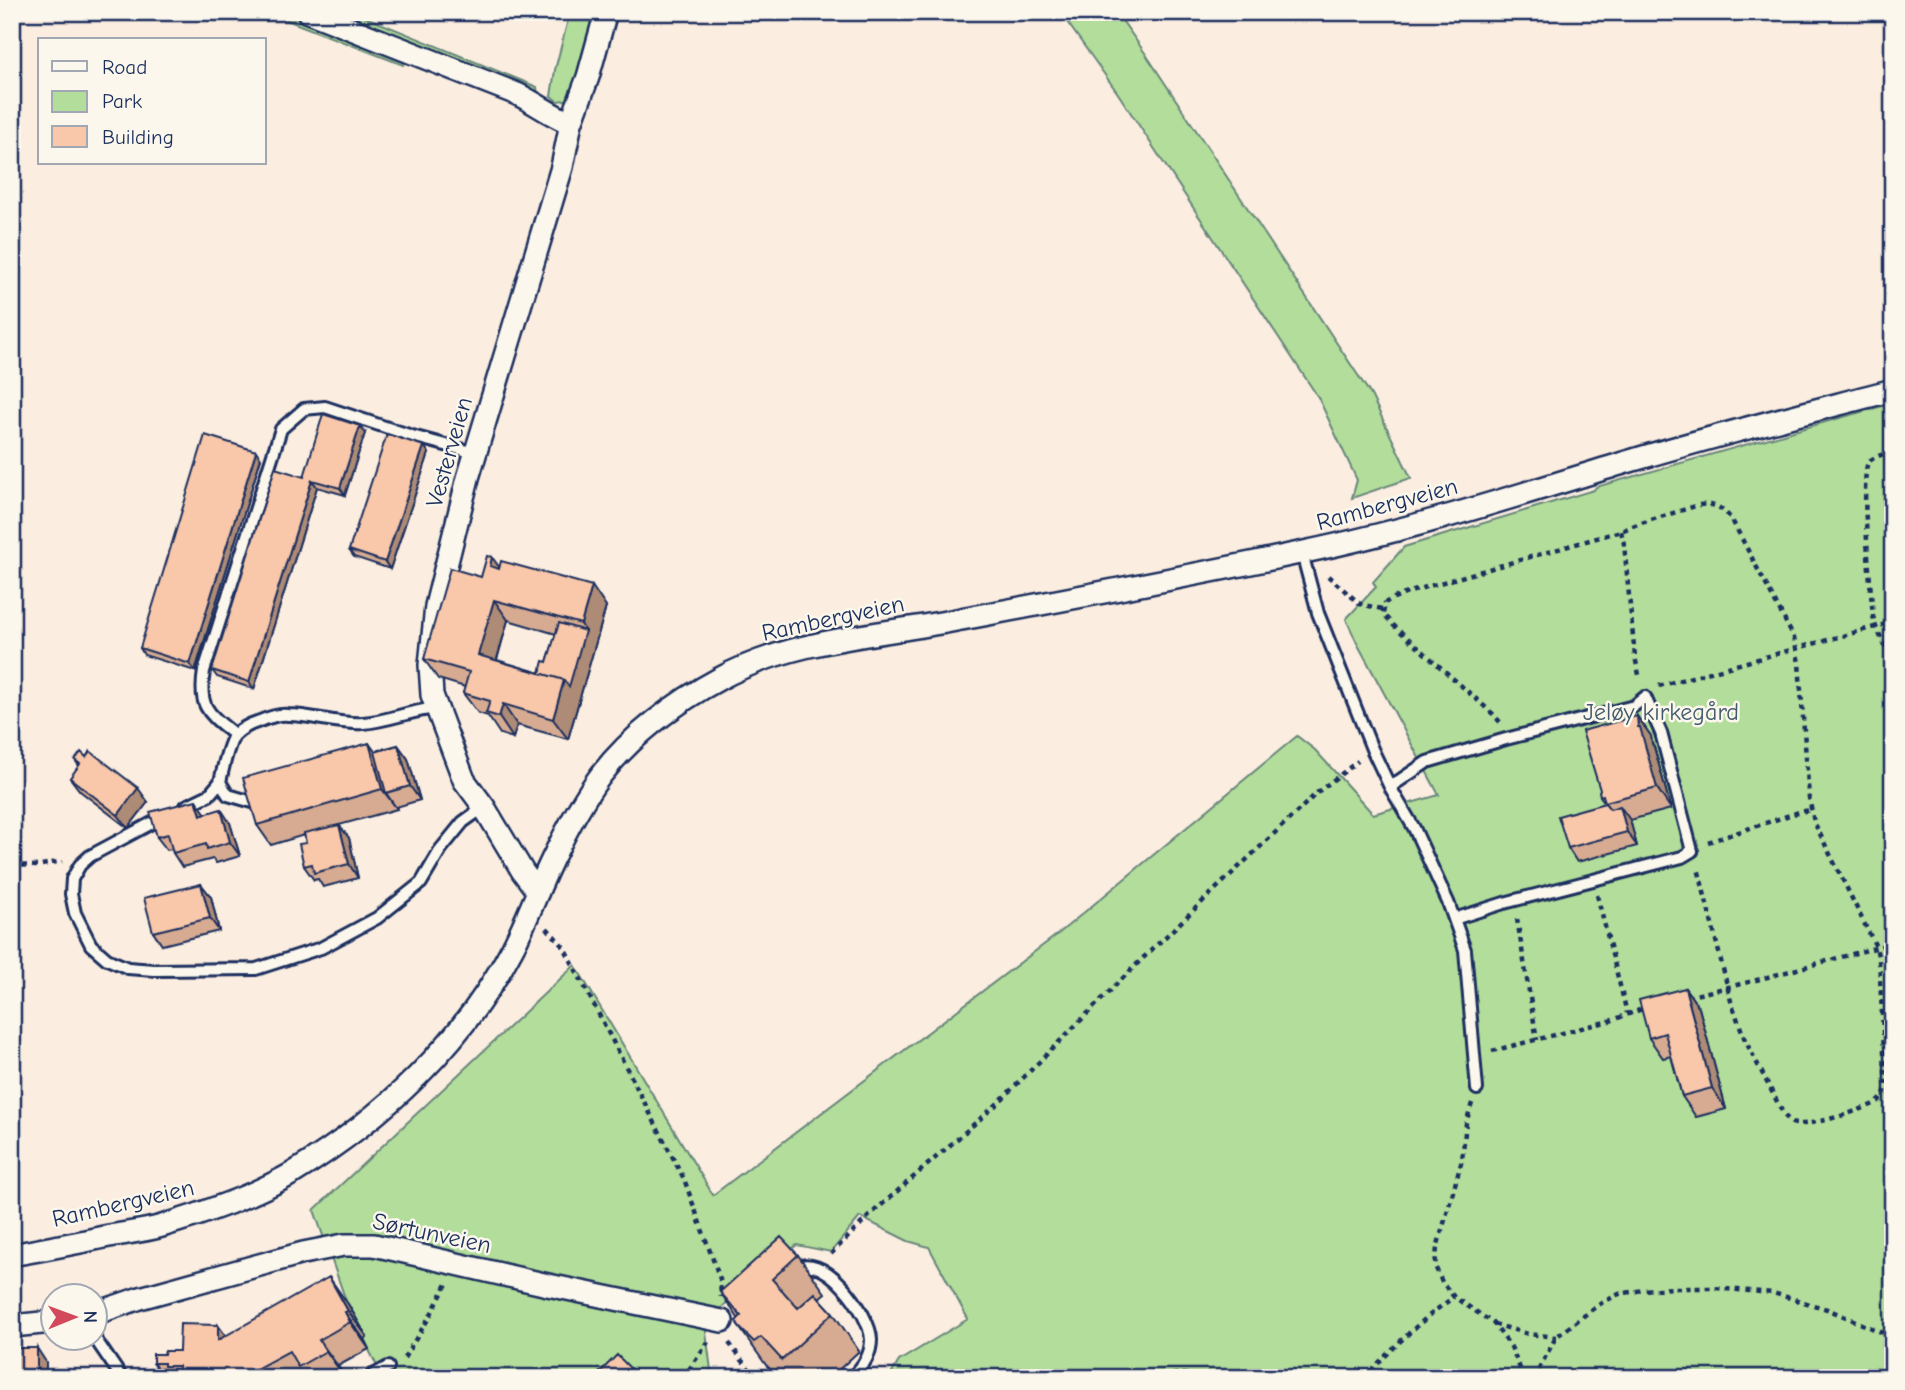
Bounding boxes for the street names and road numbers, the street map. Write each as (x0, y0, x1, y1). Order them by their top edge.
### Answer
street label: Vesterveien (420, 394, 478, 510)
street label: Rambergveien (1313, 472, 1461, 536)
street label: Rambergveien (759, 589, 907, 647)
street label: Rambergveien (49, 1173, 197, 1233)
street label: Sørtunveien (370, 1207, 494, 1259)

